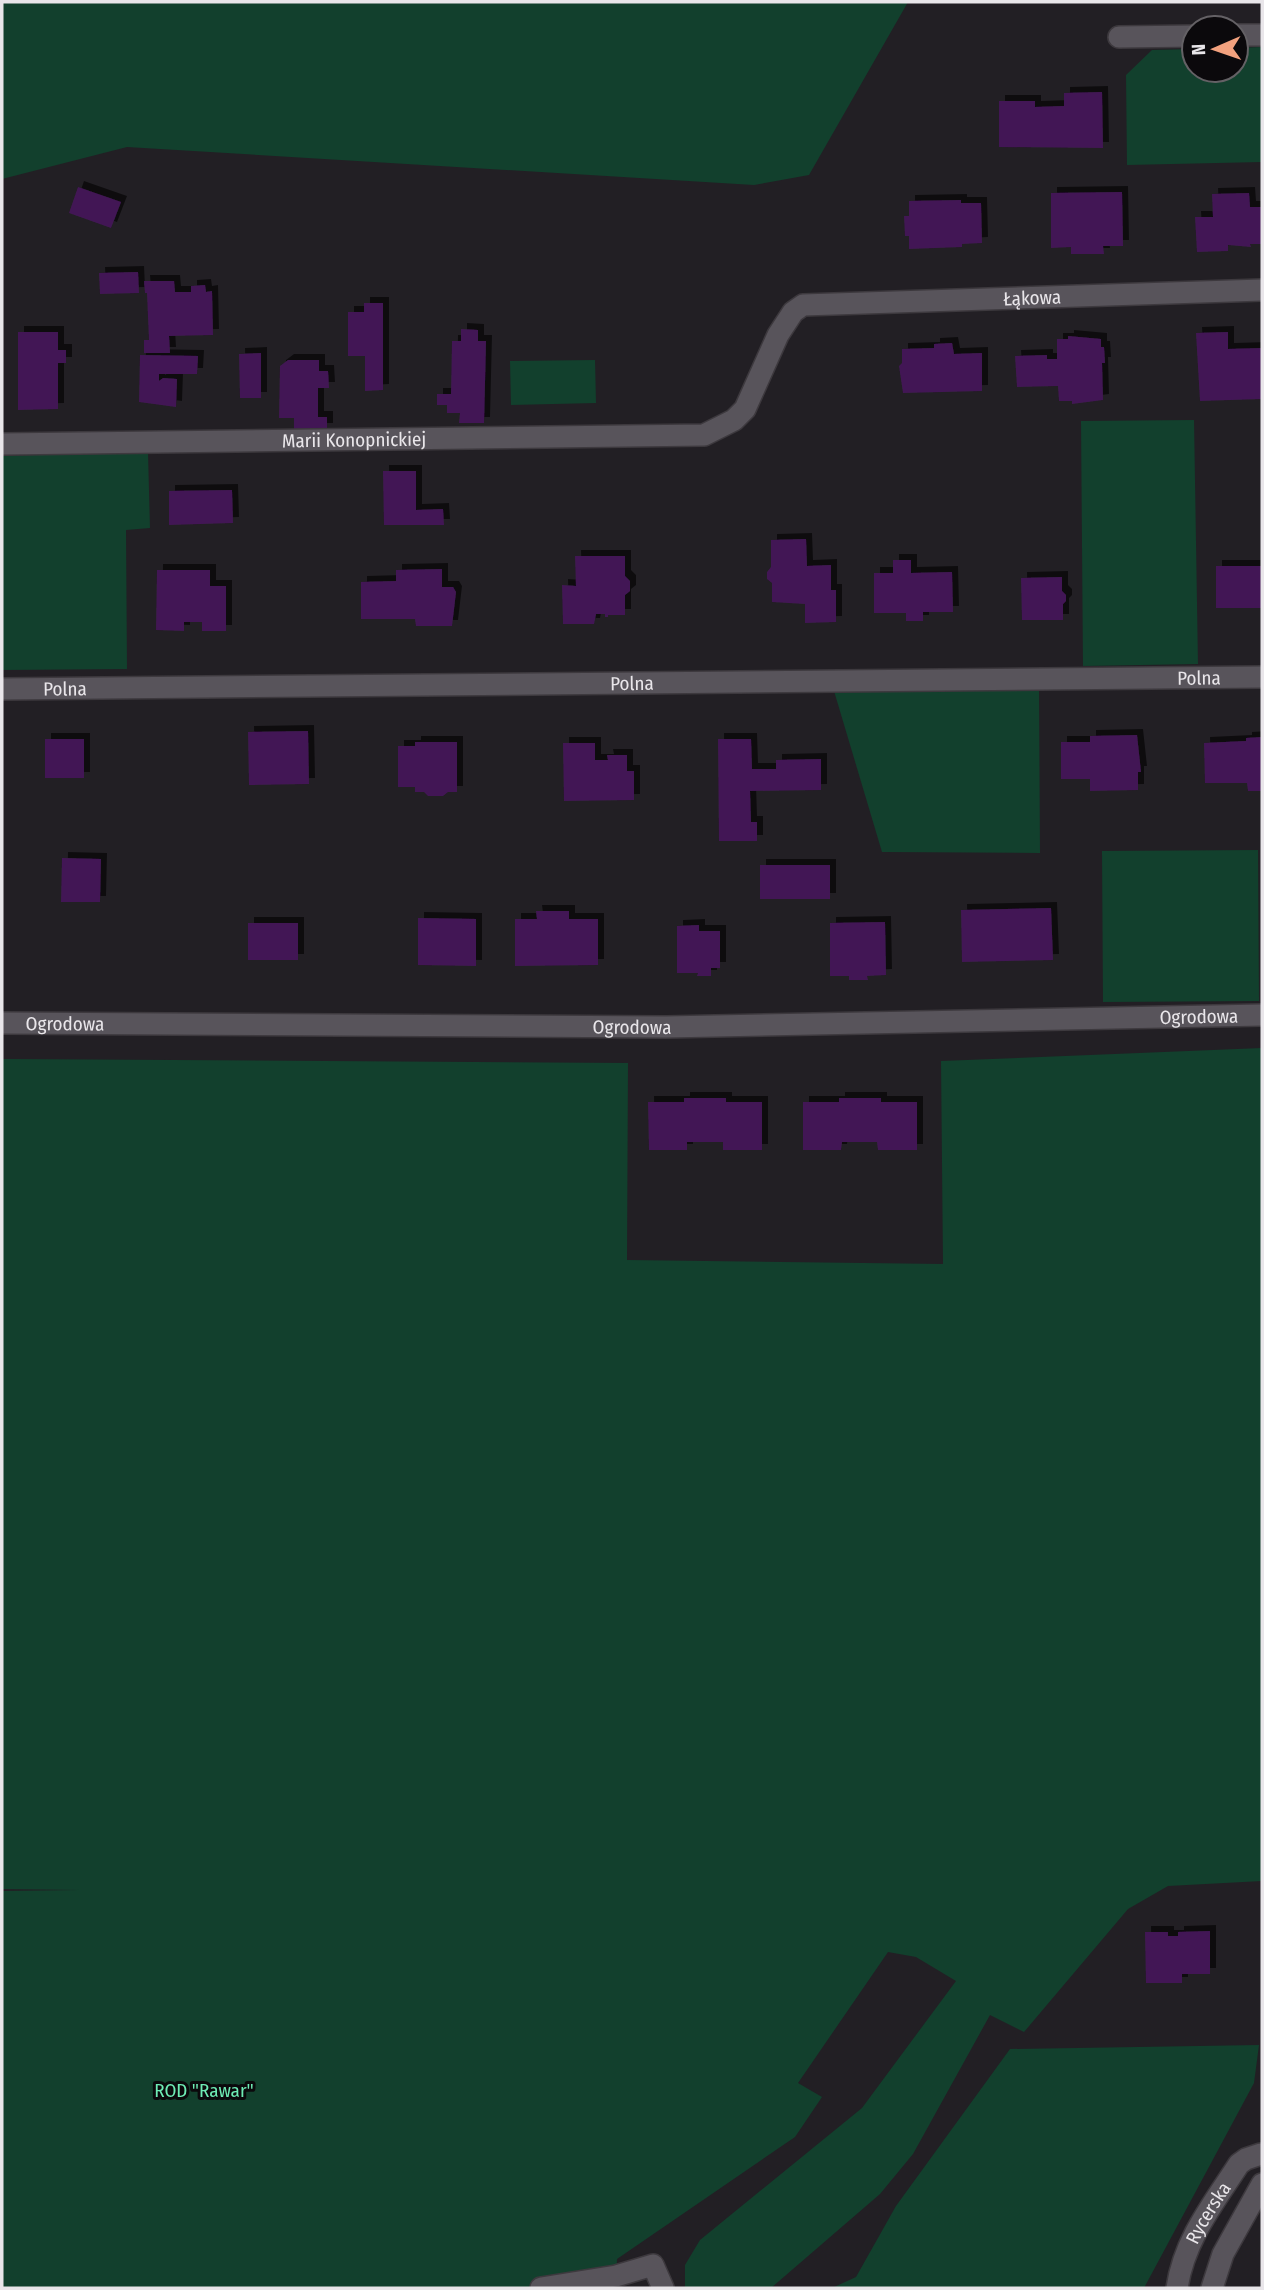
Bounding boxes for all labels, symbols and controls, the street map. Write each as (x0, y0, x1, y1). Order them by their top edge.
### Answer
north arrow (1180, 14, 1250, 84)
text: N (1187, 43, 1210, 56)
street label: Łąkowa (1003, 286, 1062, 310)
street label: Marii Konopnickiej (282, 428, 426, 452)
street label: Polna (1177, 666, 1221, 690)
street label: Polna (610, 672, 654, 695)
street label: Polna (43, 677, 87, 701)
street label: Ogrodowa (1159, 1004, 1238, 1029)
street label: Ogrodowa (26, 1012, 104, 1036)
street label: Ogrodowa (593, 1016, 672, 1039)
park label: ROD "Rawar" (154, 2079, 254, 2102)
street label: Rycerska (1181, 2178, 1236, 2248)

